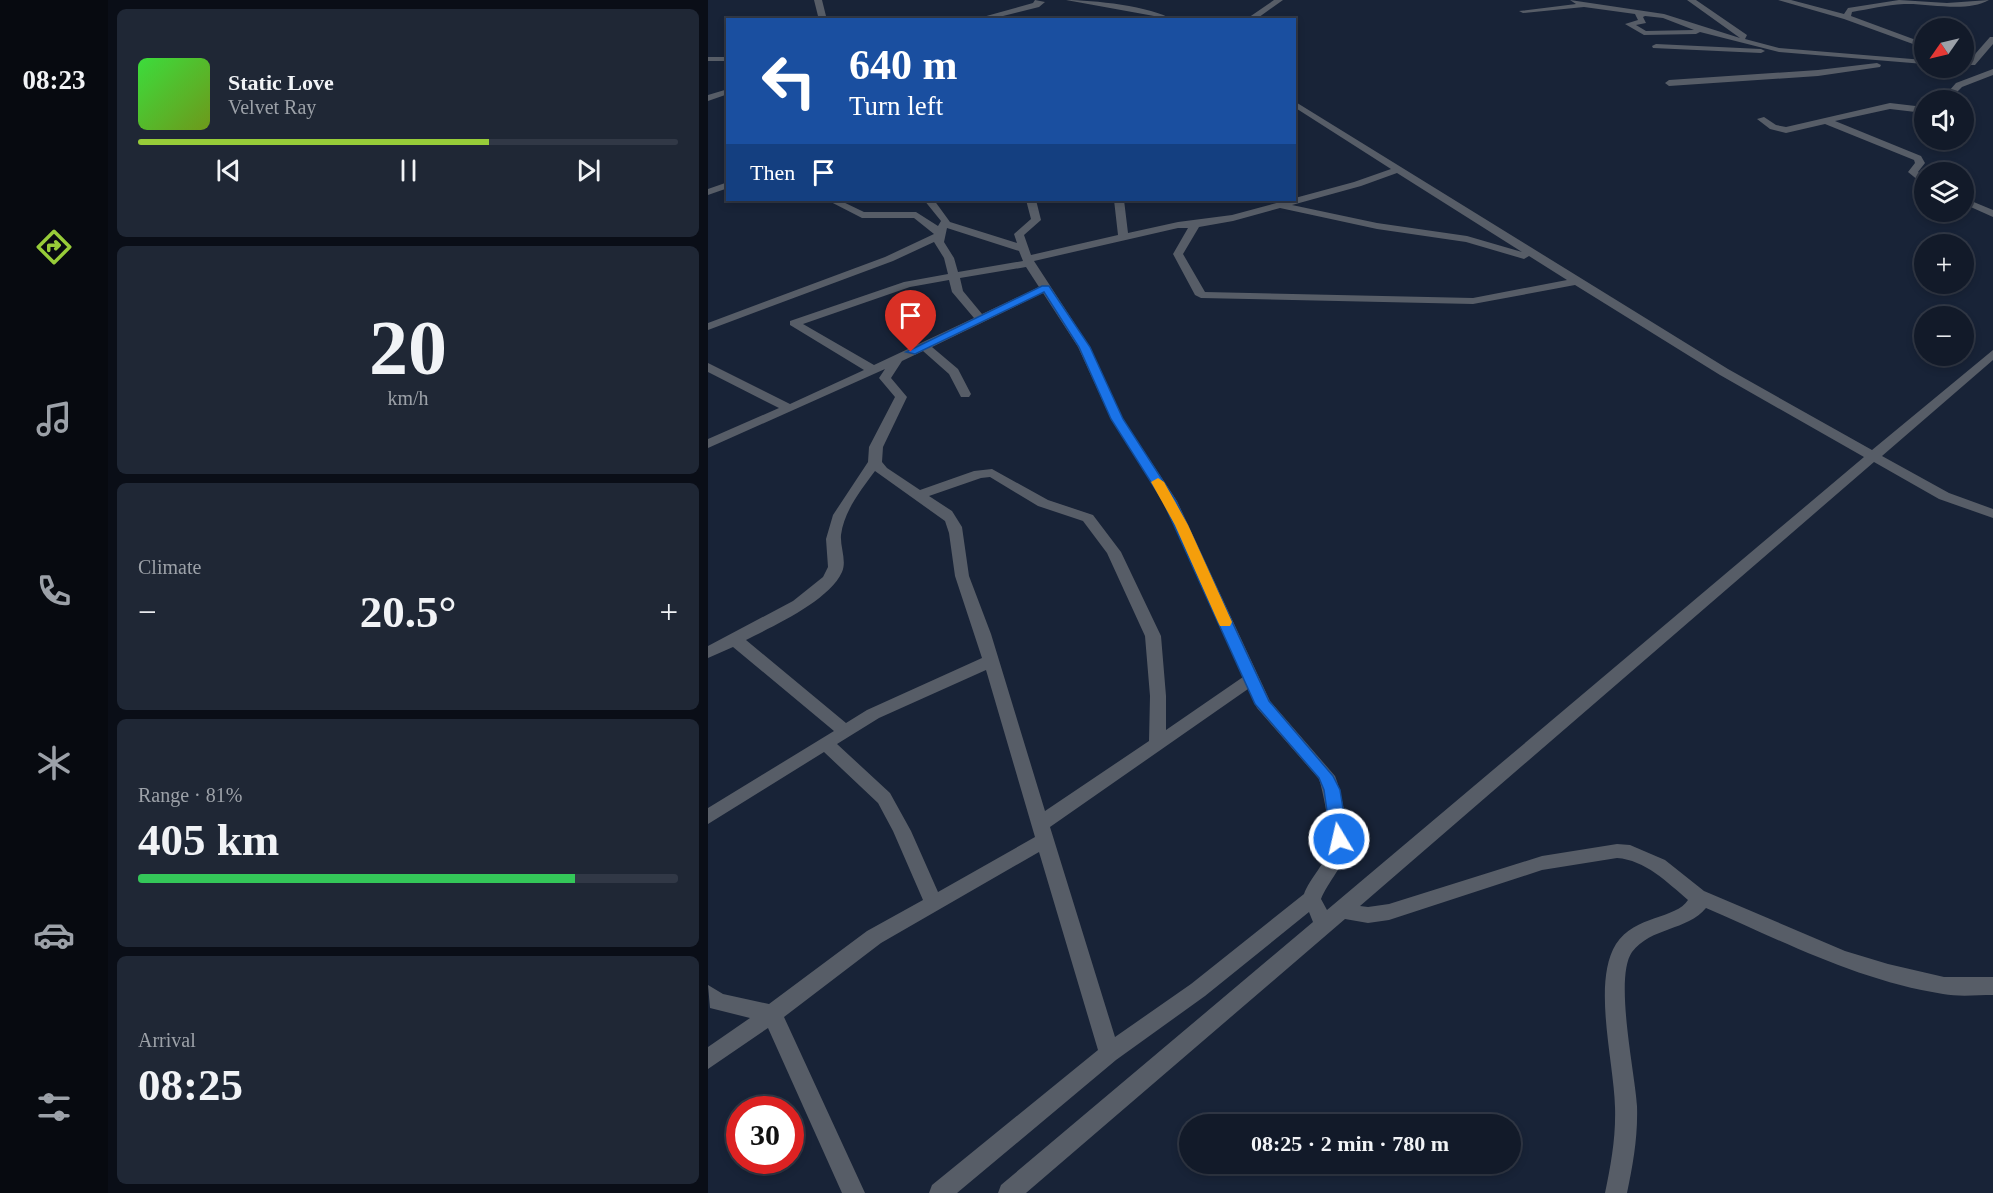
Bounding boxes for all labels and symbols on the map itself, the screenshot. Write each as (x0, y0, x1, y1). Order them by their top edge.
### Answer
north arrow (1914, 18, 1974, 78)
pin (885, 290, 936, 352)
position arrow (1307, 807, 1371, 871)
speed limit sign: 30 (726, 1096, 804, 1174)

